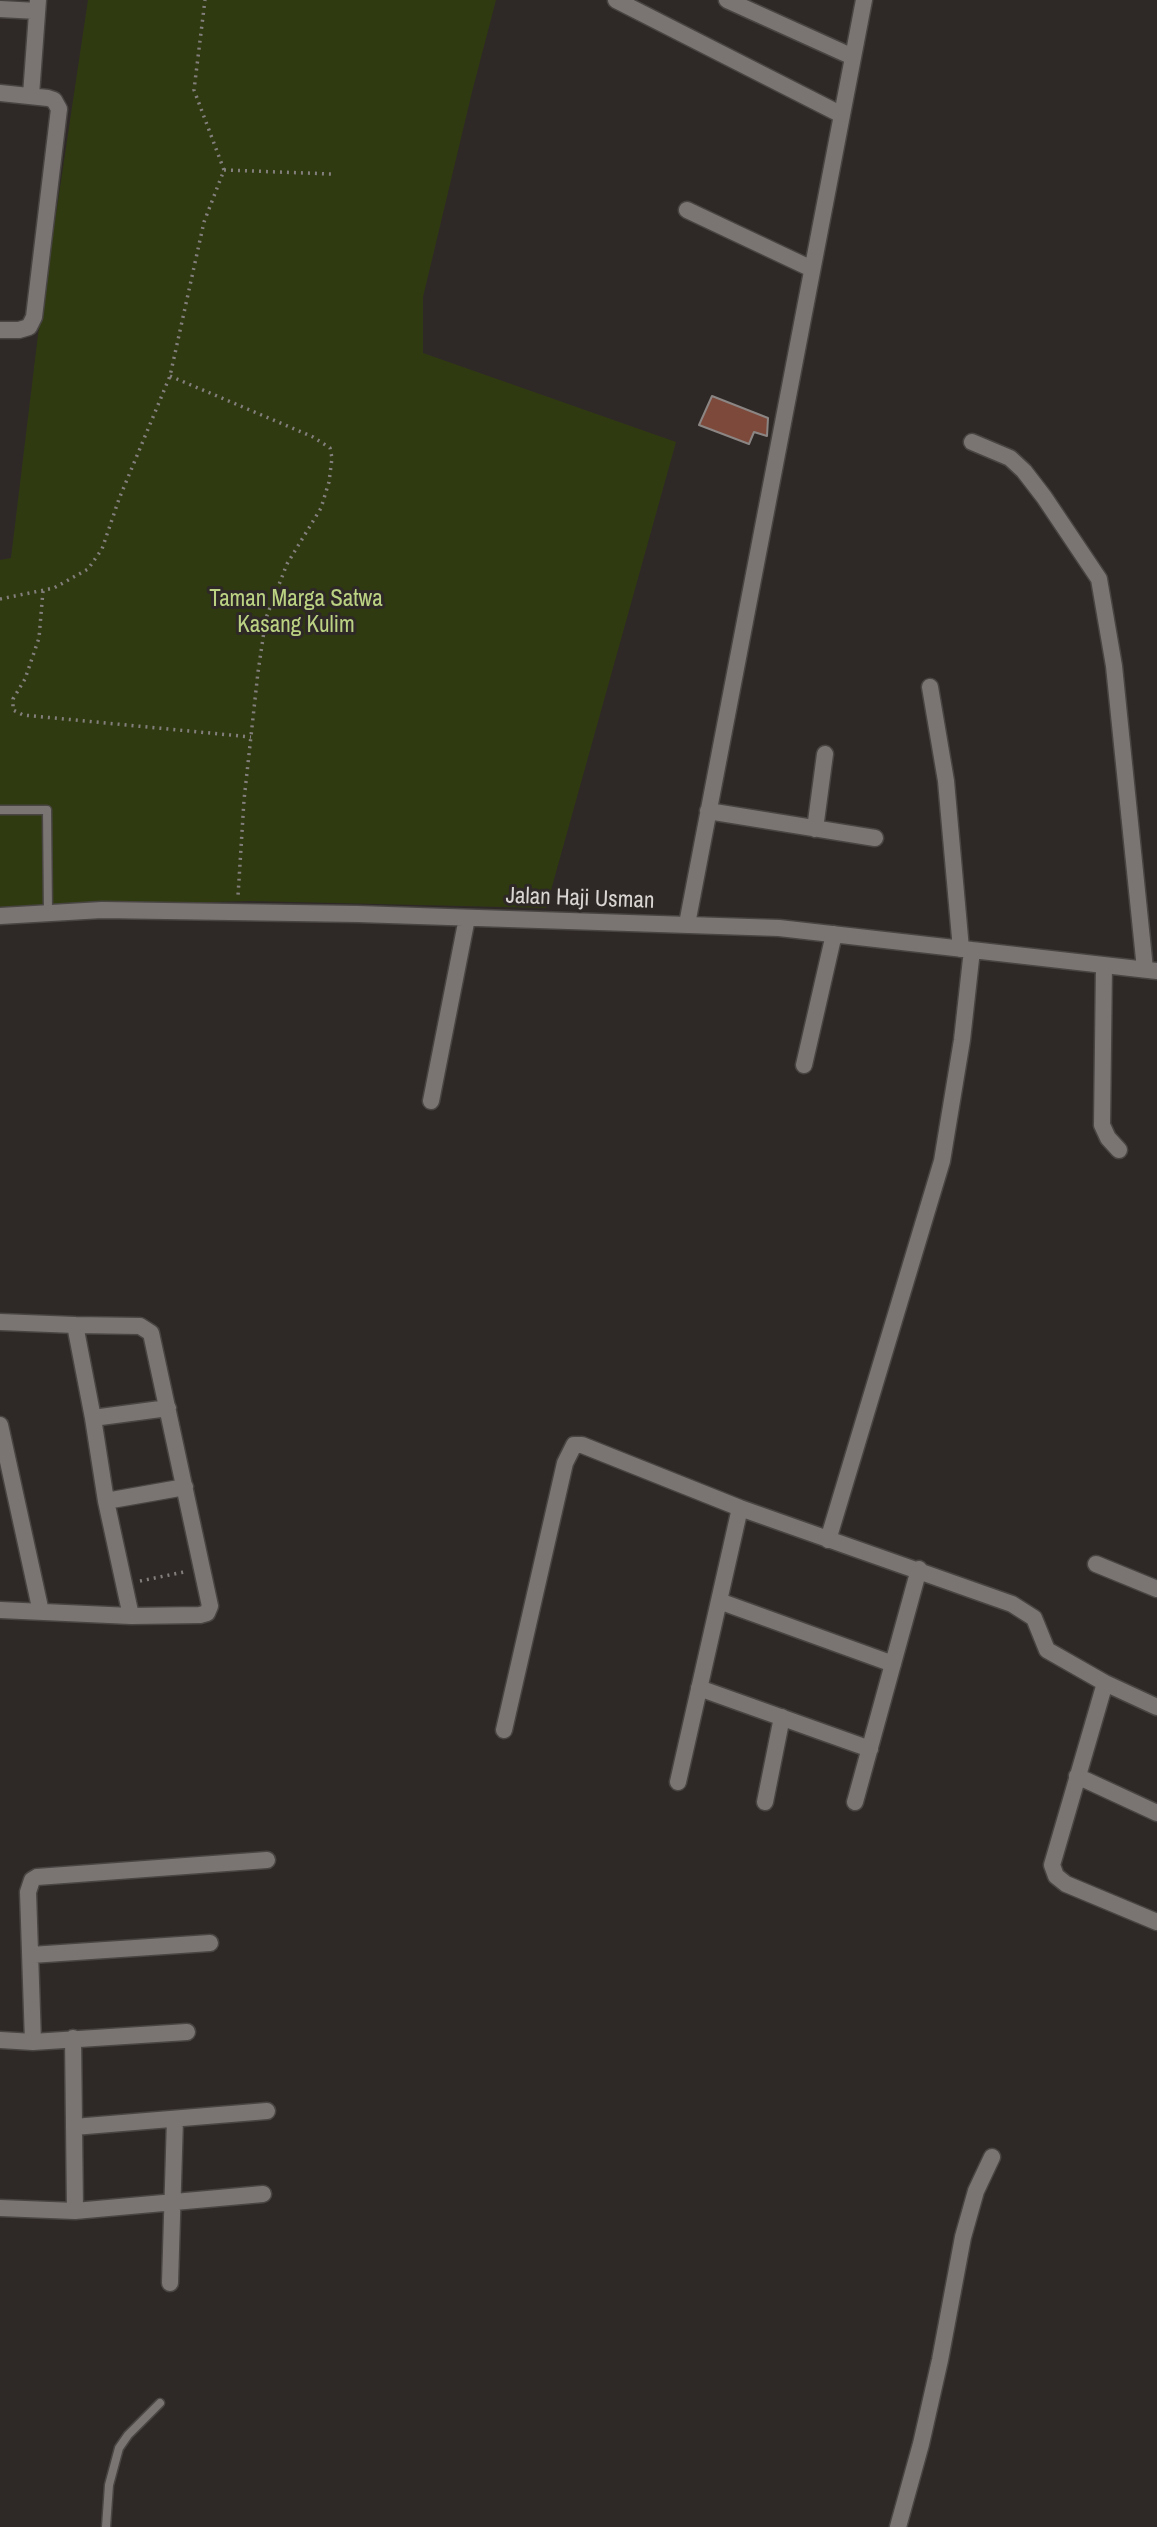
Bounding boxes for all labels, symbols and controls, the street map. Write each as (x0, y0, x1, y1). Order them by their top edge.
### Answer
park label: Taman Marga Satwa Kasang Kulim (209, 586, 383, 640)
street label: Jalan Haji Usman (505, 883, 655, 915)

